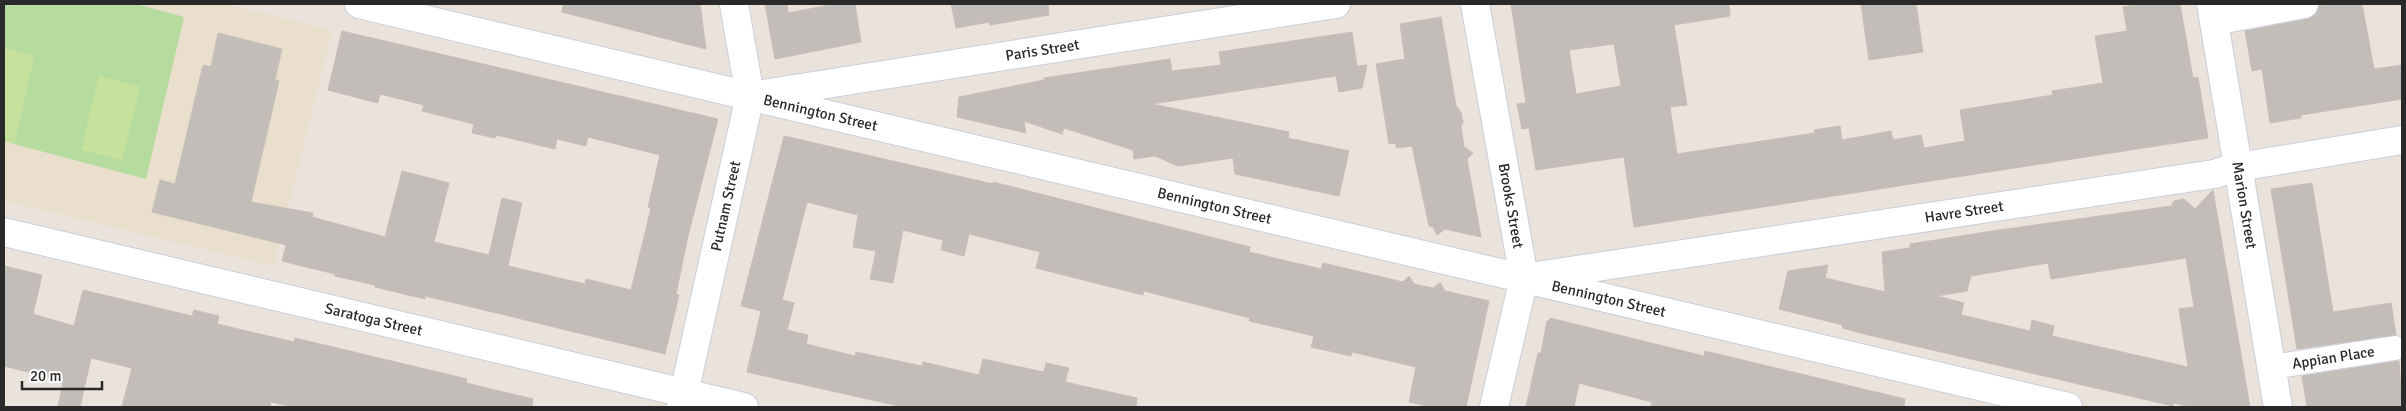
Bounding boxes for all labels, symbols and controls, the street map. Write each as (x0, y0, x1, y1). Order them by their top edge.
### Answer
street label: Paris Street (1004, 35, 1081, 65)
street label: Bennington Street (761, 91, 879, 135)
street label: Putnam Street (707, 159, 744, 253)
street label: Marion Street (2228, 160, 2261, 250)
street label: Brooks Street (1495, 162, 1528, 250)
street label: Bennington Street (1156, 184, 1273, 228)
street label: Havre Street (1923, 197, 2005, 227)
street label: Bennington Street (1550, 277, 1668, 321)
street label: Saratoga Street (323, 299, 424, 340)
street label: Appian Place (2291, 342, 2376, 373)
scale bar (22, 358, 102, 390)
text: 20 m (30, 367, 61, 385)

